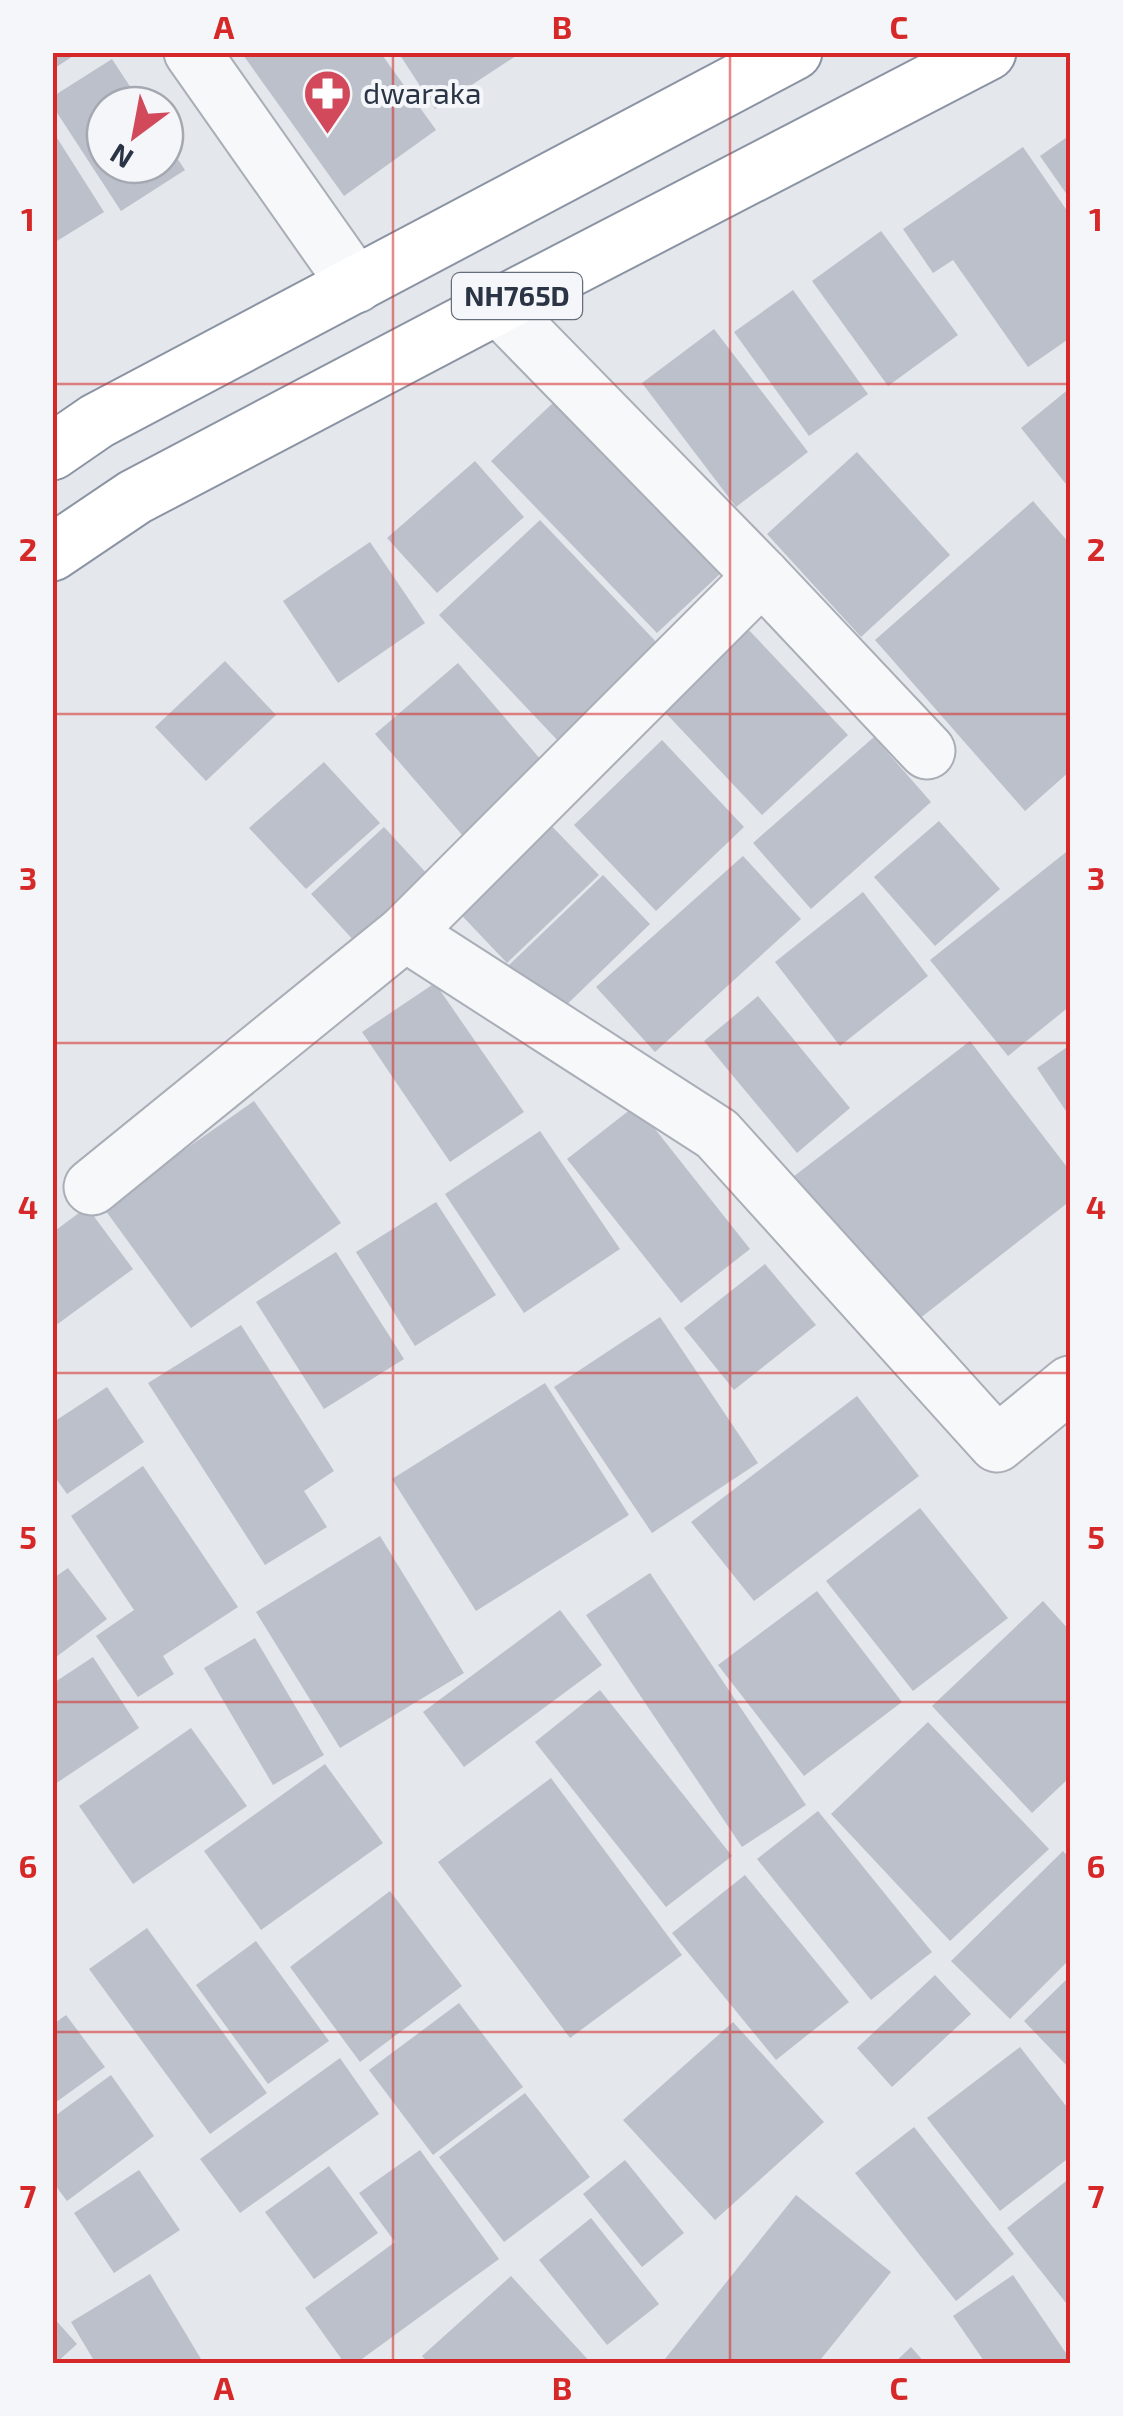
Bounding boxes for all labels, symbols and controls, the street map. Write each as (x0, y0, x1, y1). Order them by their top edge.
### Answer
text: A (214, 7, 235, 45)
text: B (552, 7, 572, 45)
text: C (890, 7, 908, 45)
pharmacy icon: dwaraka (302, 68, 354, 136)
place label: dwaraka (363, 74, 482, 110)
north arrow (85, 85, 185, 185)
text: N (104, 137, 139, 177)
text: 1 (21, 199, 35, 237)
text: 1 (1089, 199, 1103, 237)
road number: NH765D (452, 273, 582, 319)
text: 2 (19, 529, 37, 567)
text: 2 (1087, 529, 1105, 567)
text: 3 (19, 858, 37, 896)
text: 3 (1087, 858, 1105, 896)
text: 4 (18, 1187, 38, 1225)
text: 4 (1086, 1187, 1106, 1225)
text: 5 (19, 1517, 37, 1555)
text: 5 (1087, 1517, 1105, 1555)
text: 6 (19, 1846, 37, 1884)
text: 6 (1087, 1846, 1105, 1884)
text: 7 (20, 2176, 37, 2214)
text: 7 (1088, 2176, 1105, 2214)
text: A (214, 2368, 235, 2406)
text: B (552, 2368, 572, 2406)
text: C (890, 2368, 908, 2406)

